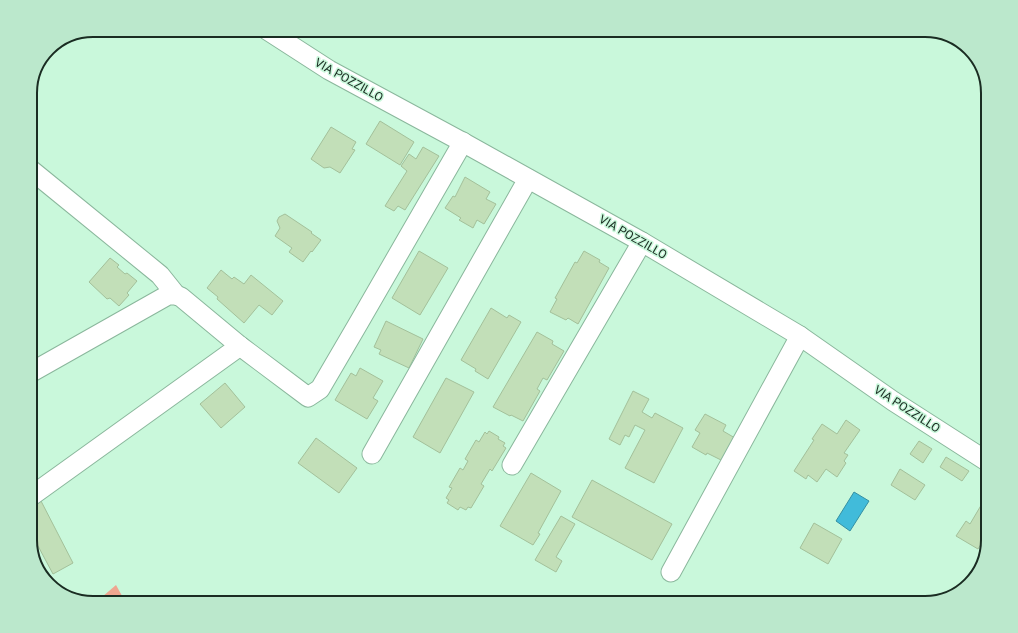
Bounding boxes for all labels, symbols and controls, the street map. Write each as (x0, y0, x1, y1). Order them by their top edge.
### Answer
street label: VIA POZZILLO (312, 55, 386, 105)
street label: VIA POZZILLO (597, 212, 669, 262)
street label: VIA POZZILLO (871, 382, 943, 436)

